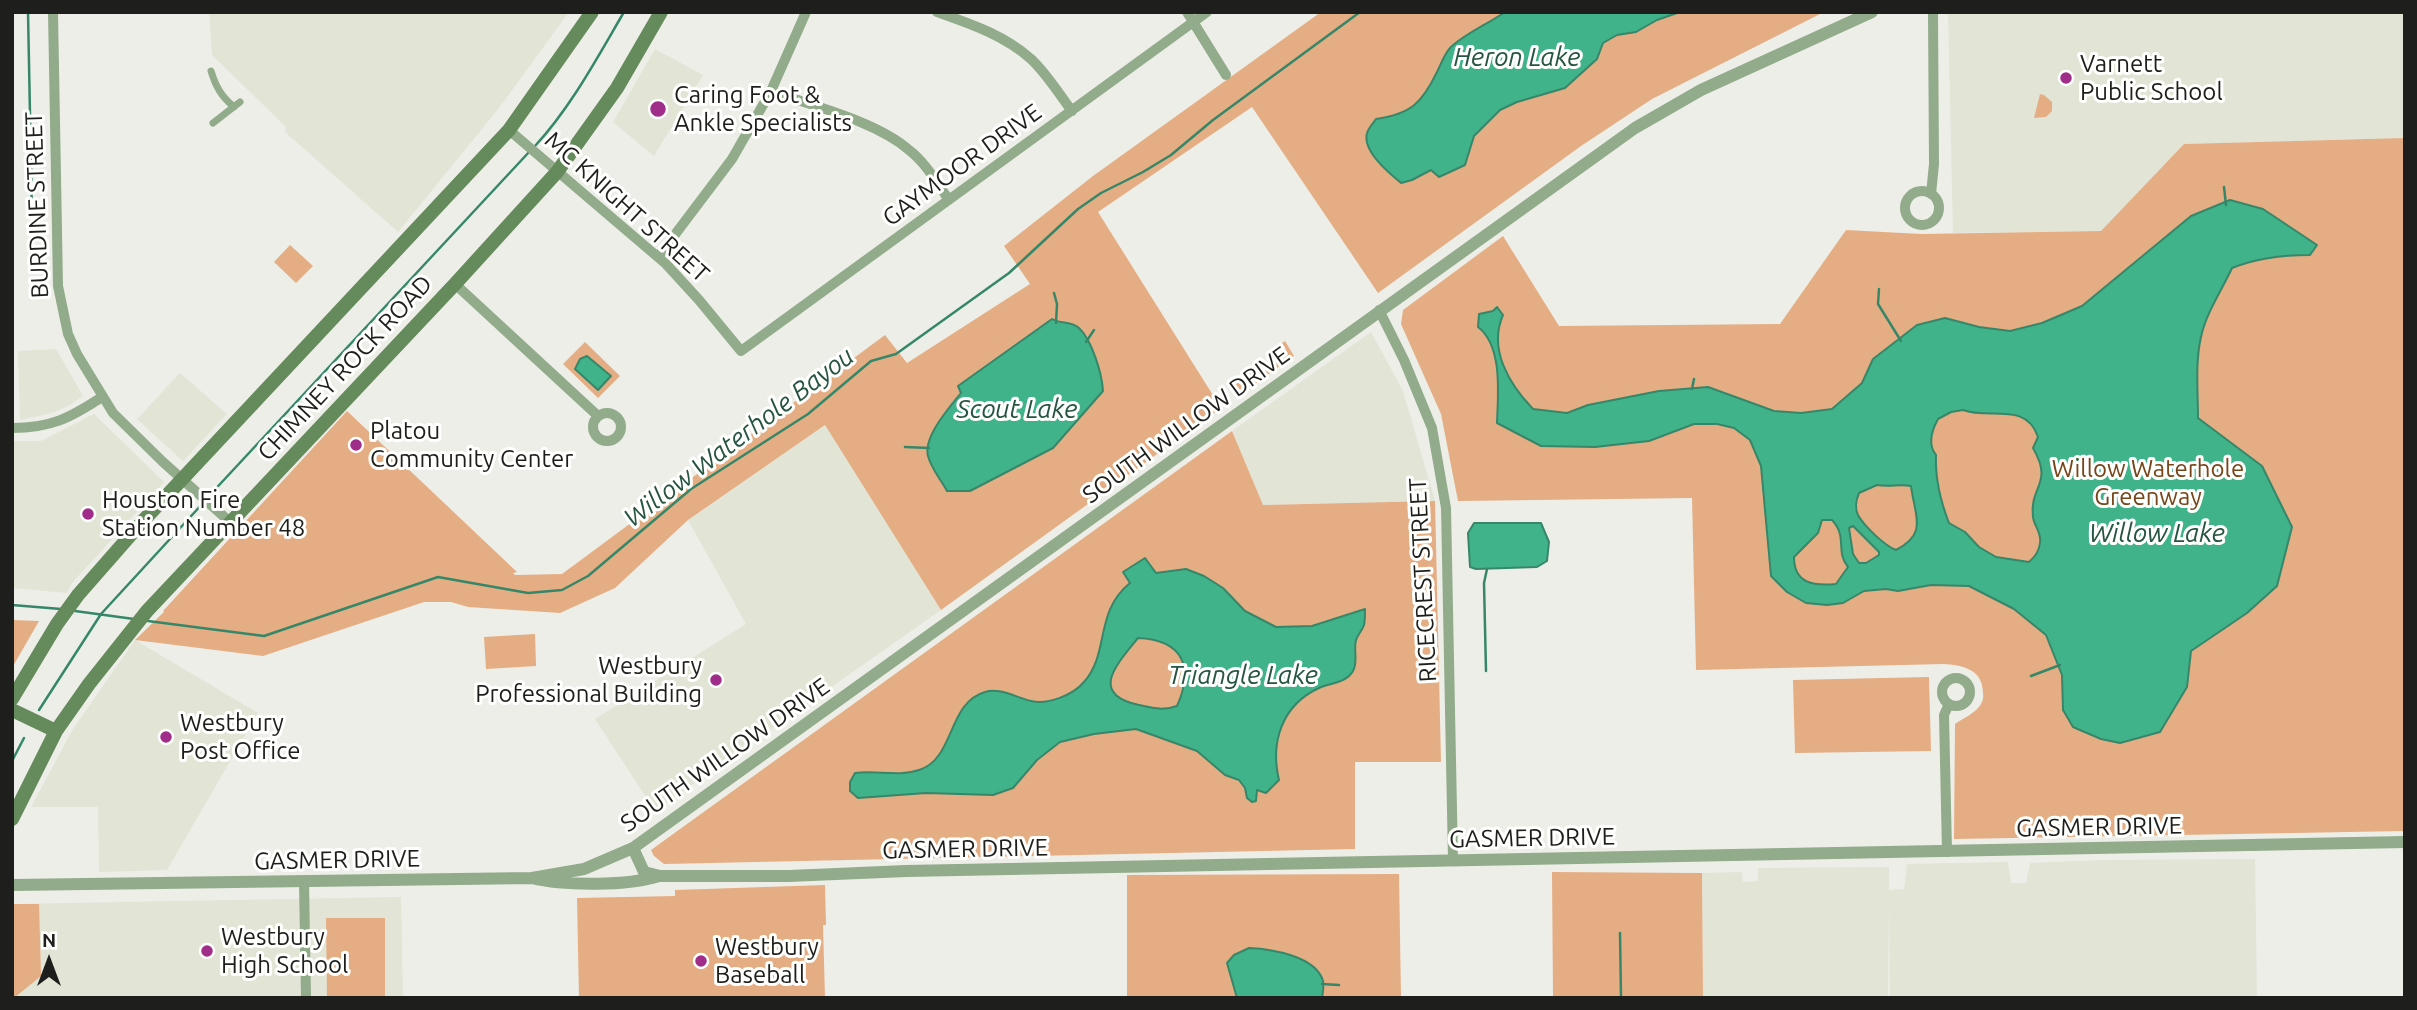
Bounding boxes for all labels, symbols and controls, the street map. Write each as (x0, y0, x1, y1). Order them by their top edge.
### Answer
water label: Heron Lake (1454, 41, 1580, 73)
place label: Varnett Public School (2080, 50, 2223, 106)
marker: Varnett Public School (2058, 70, 2074, 86)
place label: Caring Foot & Ankle Specialists (674, 81, 852, 137)
street label: GAYMOOR DRIVE (877, 98, 1047, 232)
marker: Caring Foot & Ankle Specialists (648, 99, 668, 119)
street label: BURDINE STREET (19, 111, 55, 299)
street label: MC KNIGHT STREET (539, 126, 715, 288)
street label: CHIMNEY ROCK ROAD (252, 269, 438, 467)
water label: Willow Waterhole Bayou (618, 340, 860, 534)
street label: SOUTH WILLOW DRIVE (1077, 340, 1295, 510)
water label: Scout Lake (957, 393, 1077, 425)
place label: Platou Community Center (370, 417, 573, 473)
marker: Platou Community Center (348, 437, 364, 453)
park label: Willow Waterhole Greenway (2052, 455, 2244, 511)
street label: RICECREST STREET (1403, 477, 1443, 683)
place label: Houston Fire Station Number 48 (102, 486, 305, 542)
marker: Houston Fire Station Number 48 (80, 506, 96, 522)
water label: Willow Lake (2089, 517, 2225, 549)
place label: Westbury Professional Building (475, 652, 702, 708)
water label: Triangle Lake (1168, 659, 1318, 691)
street label: SOUTH WILLOW DRIVE (615, 672, 835, 838)
marker: Westbury Professional Building (708, 672, 724, 688)
place label: Westbury Post Office (180, 709, 301, 765)
marker: Westbury Post Office (158, 729, 174, 745)
street label: GASMER DRIVE (2016, 811, 2182, 843)
street label: GASMER DRIVE (1449, 822, 1615, 854)
street label: GASMER DRIVE (882, 833, 1048, 865)
street label: GASMER DRIVE (254, 844, 420, 876)
place label: Westbury High School (221, 923, 348, 979)
north arrow (14, 926, 84, 996)
text: N (42, 929, 56, 951)
place label: Westbury Baseball (715, 933, 819, 989)
marker: Westbury High School (199, 943, 215, 959)
marker: Westbury Baseball (693, 953, 709, 969)

